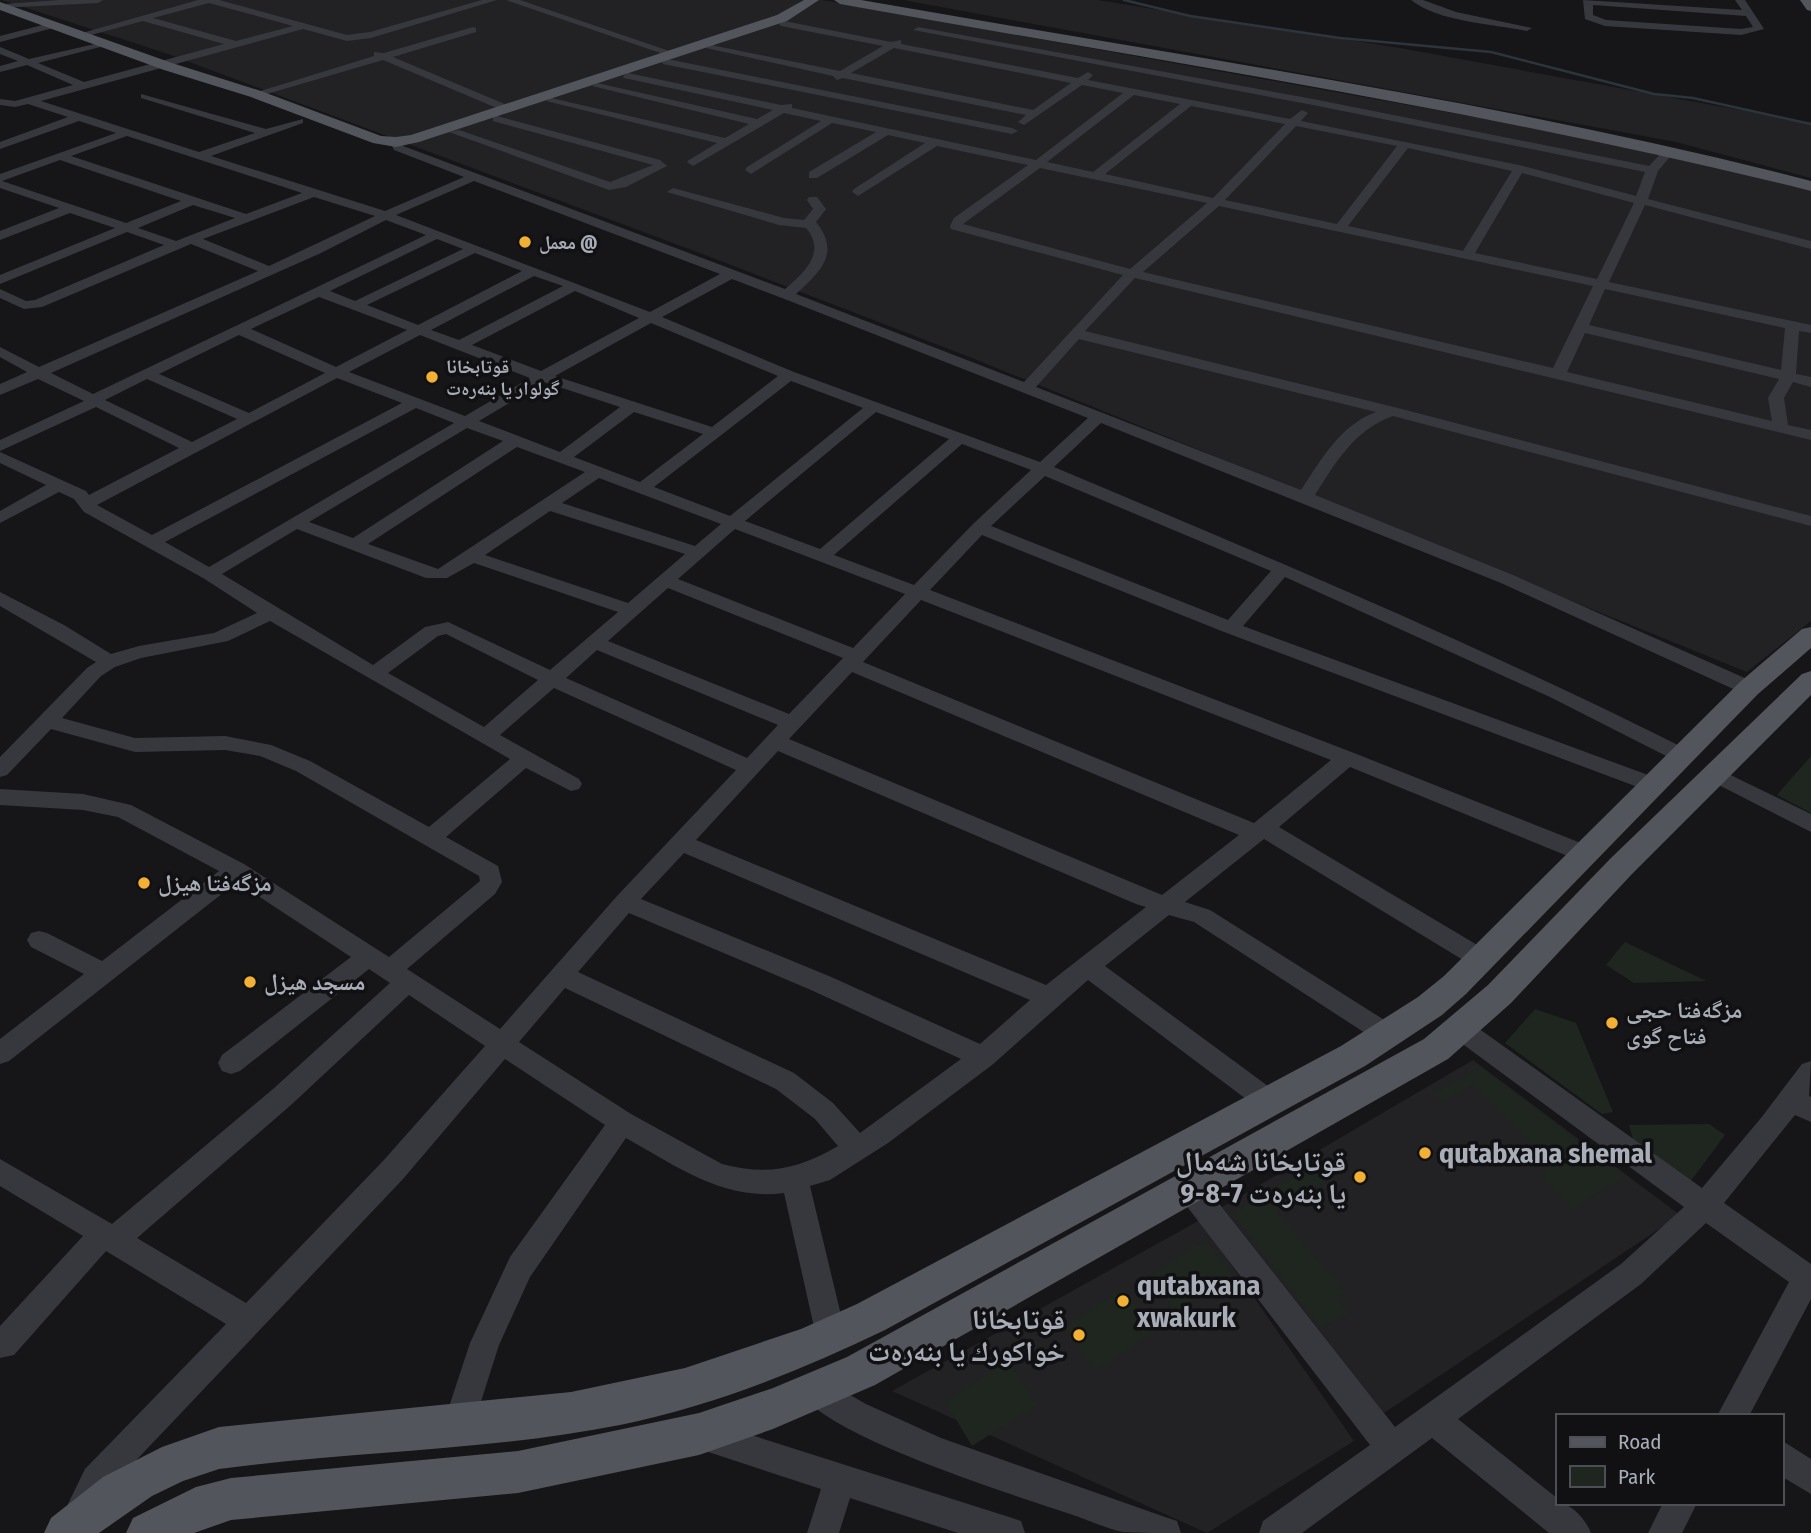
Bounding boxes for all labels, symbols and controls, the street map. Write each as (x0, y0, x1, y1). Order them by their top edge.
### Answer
place label: معمل @ (539, 231, 598, 254)
marker: معمل @ (517, 234, 533, 250)
place label: قوتابخانا گولوار یا بنەرەت (446, 355, 560, 400)
marker: قوتابخانا گولوار یا بنەرەت (424, 369, 440, 385)
place label: مزگەفتا هیزل (158, 869, 272, 897)
marker: مزگەفتا هیزل (136, 875, 152, 891)
place label: مسجد هيزل (264, 968, 365, 996)
marker: مسجد هيزل (242, 974, 258, 990)
place label: مزگەفتا حجی فتاح گوی (1626, 996, 1742, 1051)
marker: مزگەفتا حجی فتاح گوی (1604, 1015, 1620, 1031)
place label: qutabxana shemal (1439, 1137, 1652, 1170)
place label: قوتابخانا شەمال یا بنەرەت 7-8-9 (1176, 1145, 1346, 1210)
marker: qutabxana shemal (1417, 1145, 1433, 1161)
marker: قوتابخانا شەمال یا بنەرەت 7-8-9 (1352, 1169, 1368, 1185)
place label: qutabxana xwakurk (1136, 1269, 1260, 1334)
marker: qutabxana xwakurk (1115, 1293, 1131, 1309)
place label: قوتابخانا خواکورك یا بنەرەت (868, 1303, 1065, 1368)
marker: قوتابخانا خواکورك یا بنەرەت (1071, 1327, 1087, 1343)
legend (1556, 1414, 1783, 1505)
text: Road (1618, 1429, 1662, 1455)
text: Park (1618, 1464, 1656, 1490)

